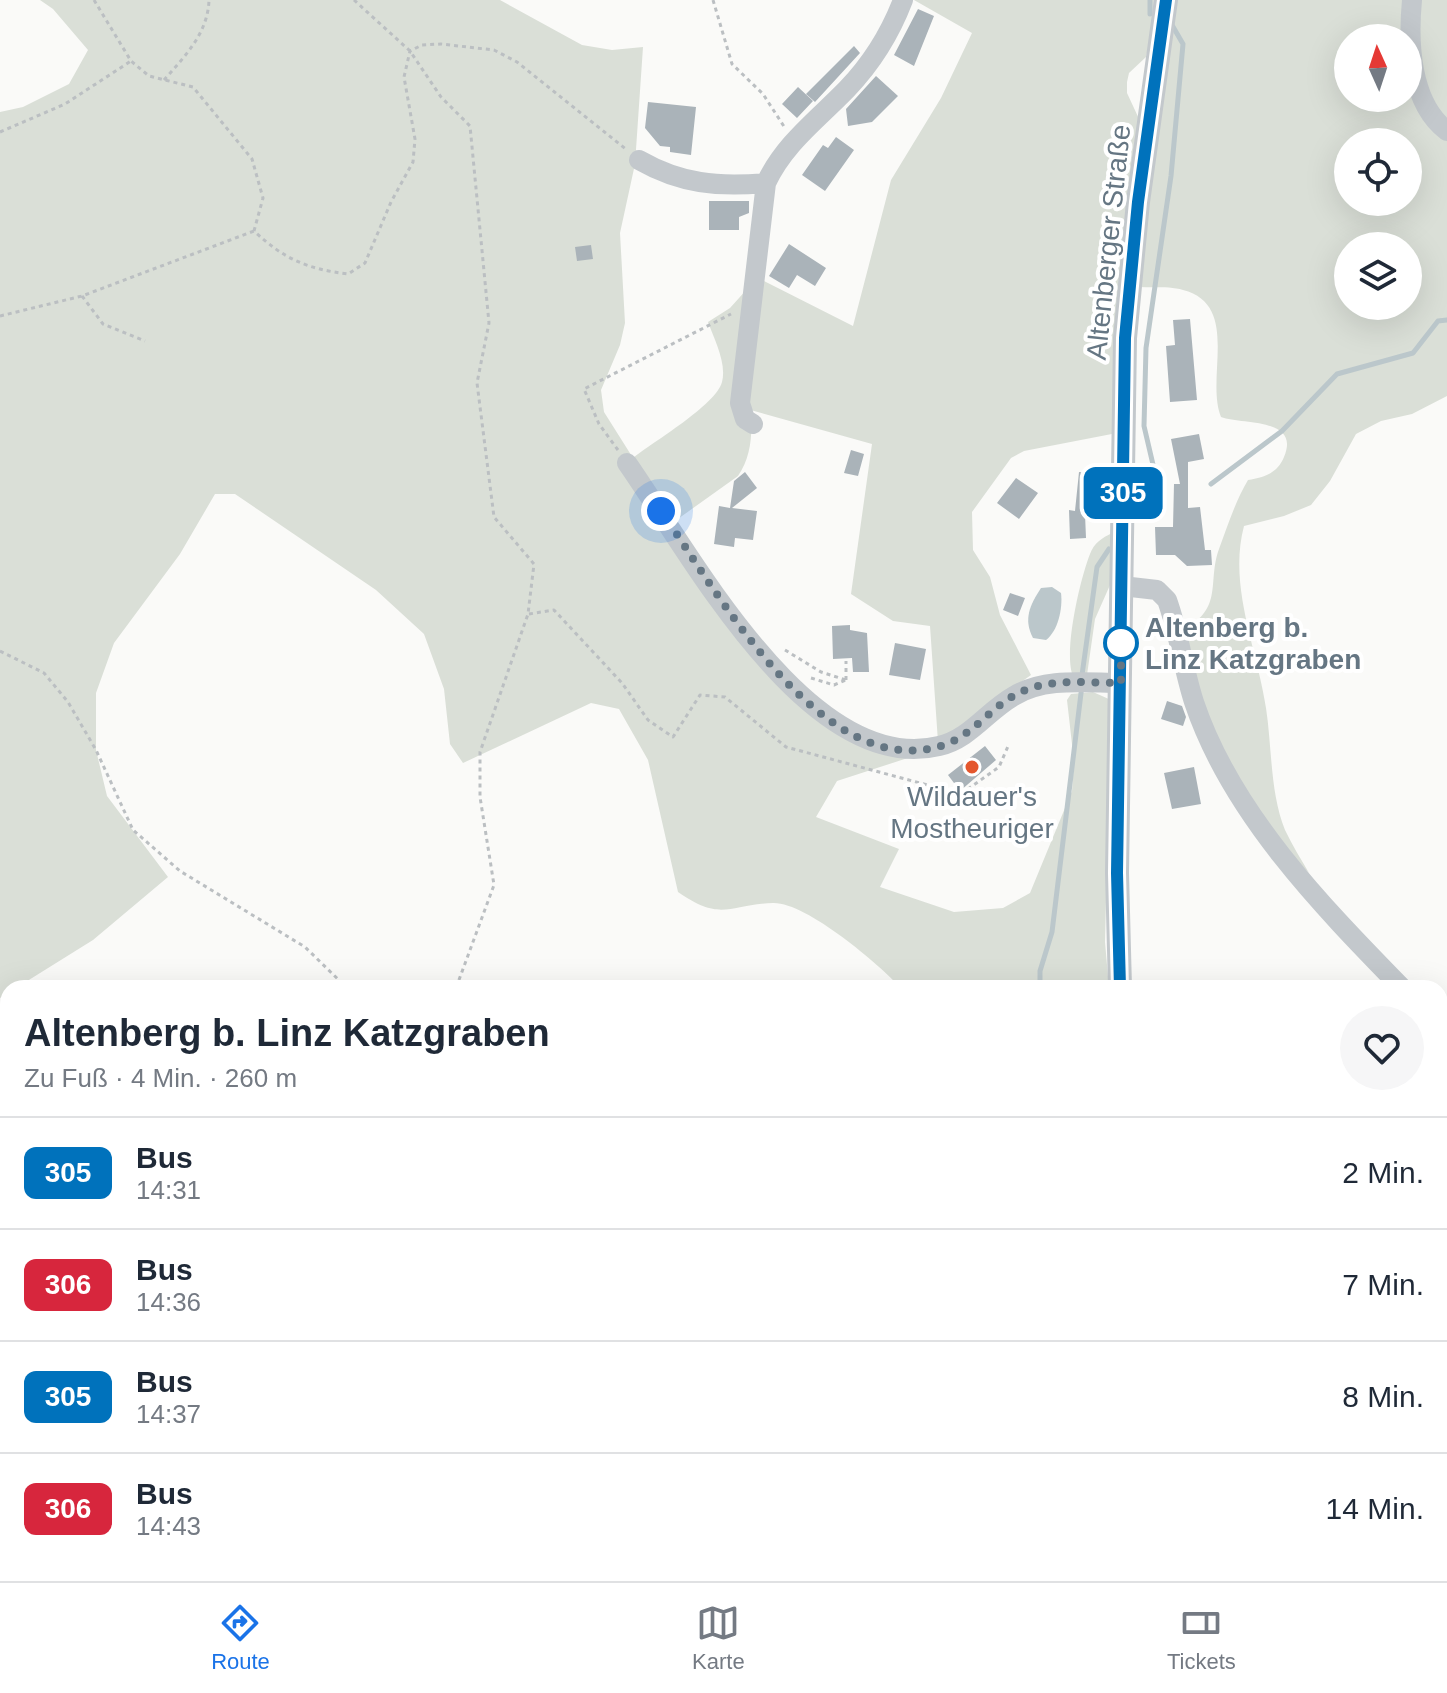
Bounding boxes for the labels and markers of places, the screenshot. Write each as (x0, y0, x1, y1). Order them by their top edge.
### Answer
place label: Altenberg b. Linz Katzgraben (1145, 612, 1361, 675)
marker: Altenberg b. Linz Katzgraben (1104, 626, 1138, 660)
marker: Wildauer's Mostheuriger (963, 758, 981, 776)
place label: Wildauer's Mostheuriger (890, 781, 1054, 844)

